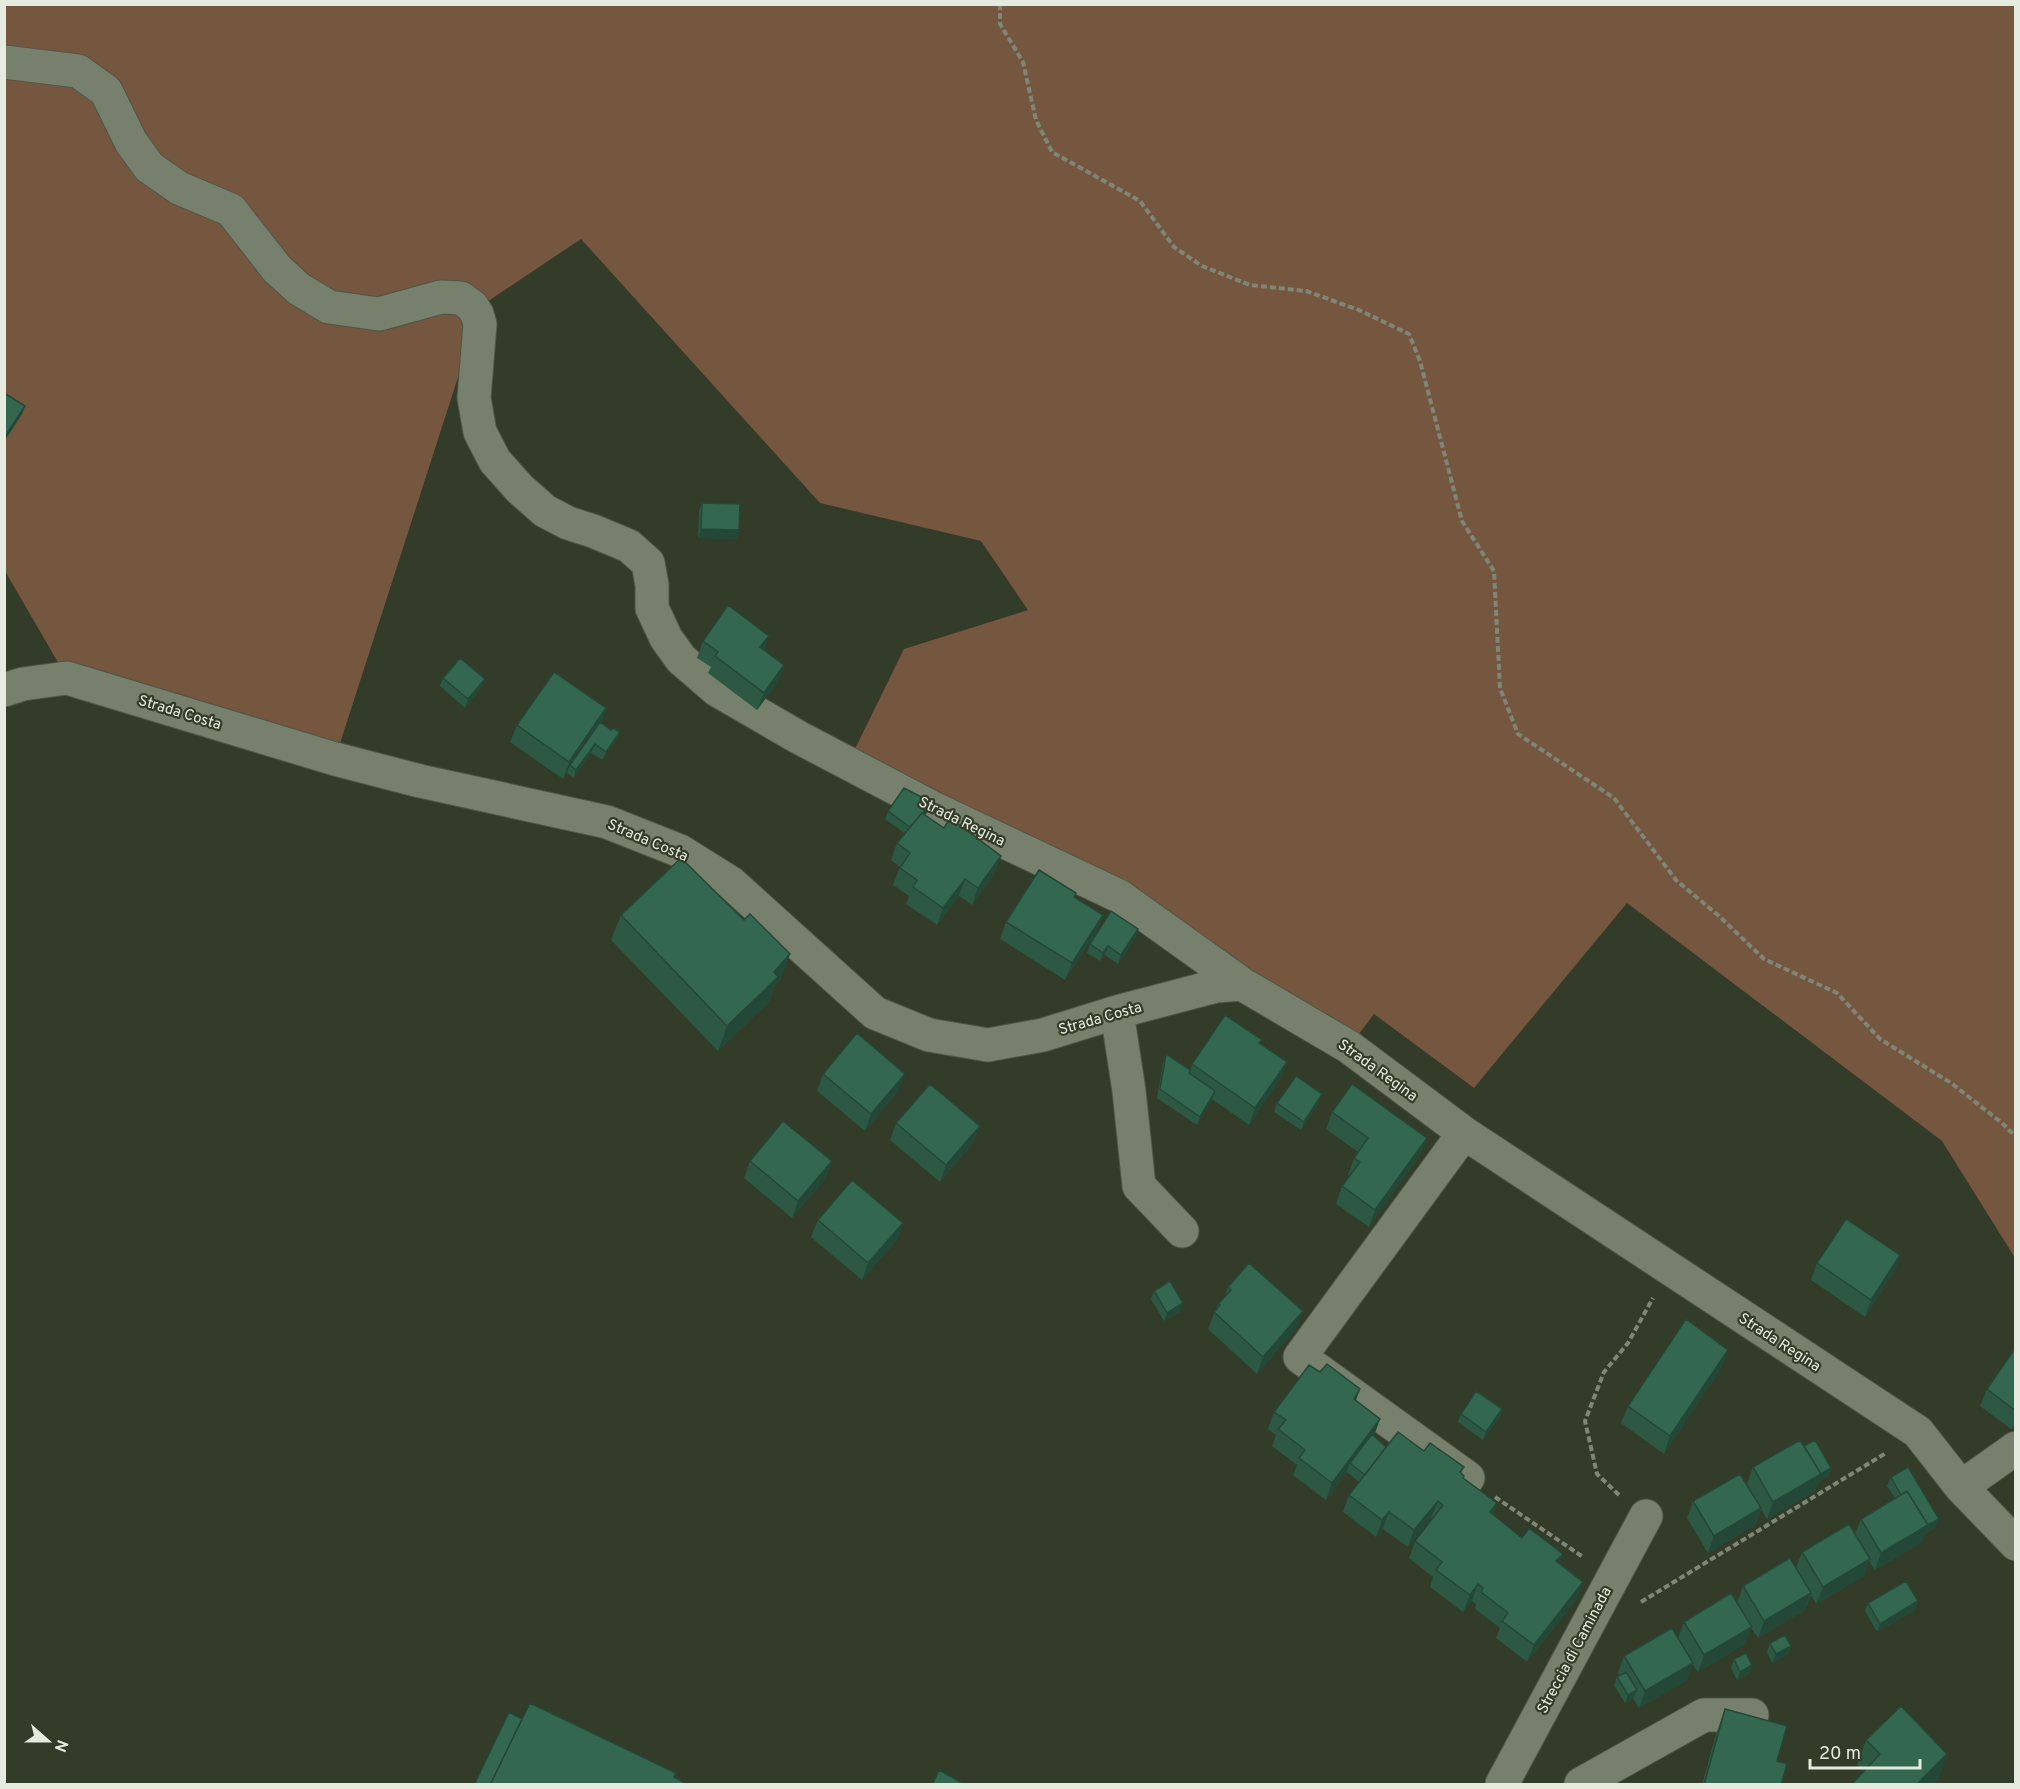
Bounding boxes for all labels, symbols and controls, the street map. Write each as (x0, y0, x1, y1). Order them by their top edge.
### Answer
street label: Strada Costa (136, 692, 223, 735)
street label: Strada Regina (915, 793, 1008, 851)
street label: Strada Costa (604, 816, 691, 867)
street label: Strada Costa (1057, 998, 1144, 1040)
street label: Strada Regina (1334, 1036, 1421, 1107)
street label: Strada Regina (1735, 1310, 1824, 1377)
street label: Streccia di Caminada (1534, 1584, 1617, 1717)
north arrow (18, 1711, 78, 1771)
scale bar (1810, 1732, 1920, 1770)
text: N (49, 1737, 72, 1755)
text: 20 m (1819, 1743, 1861, 1766)

